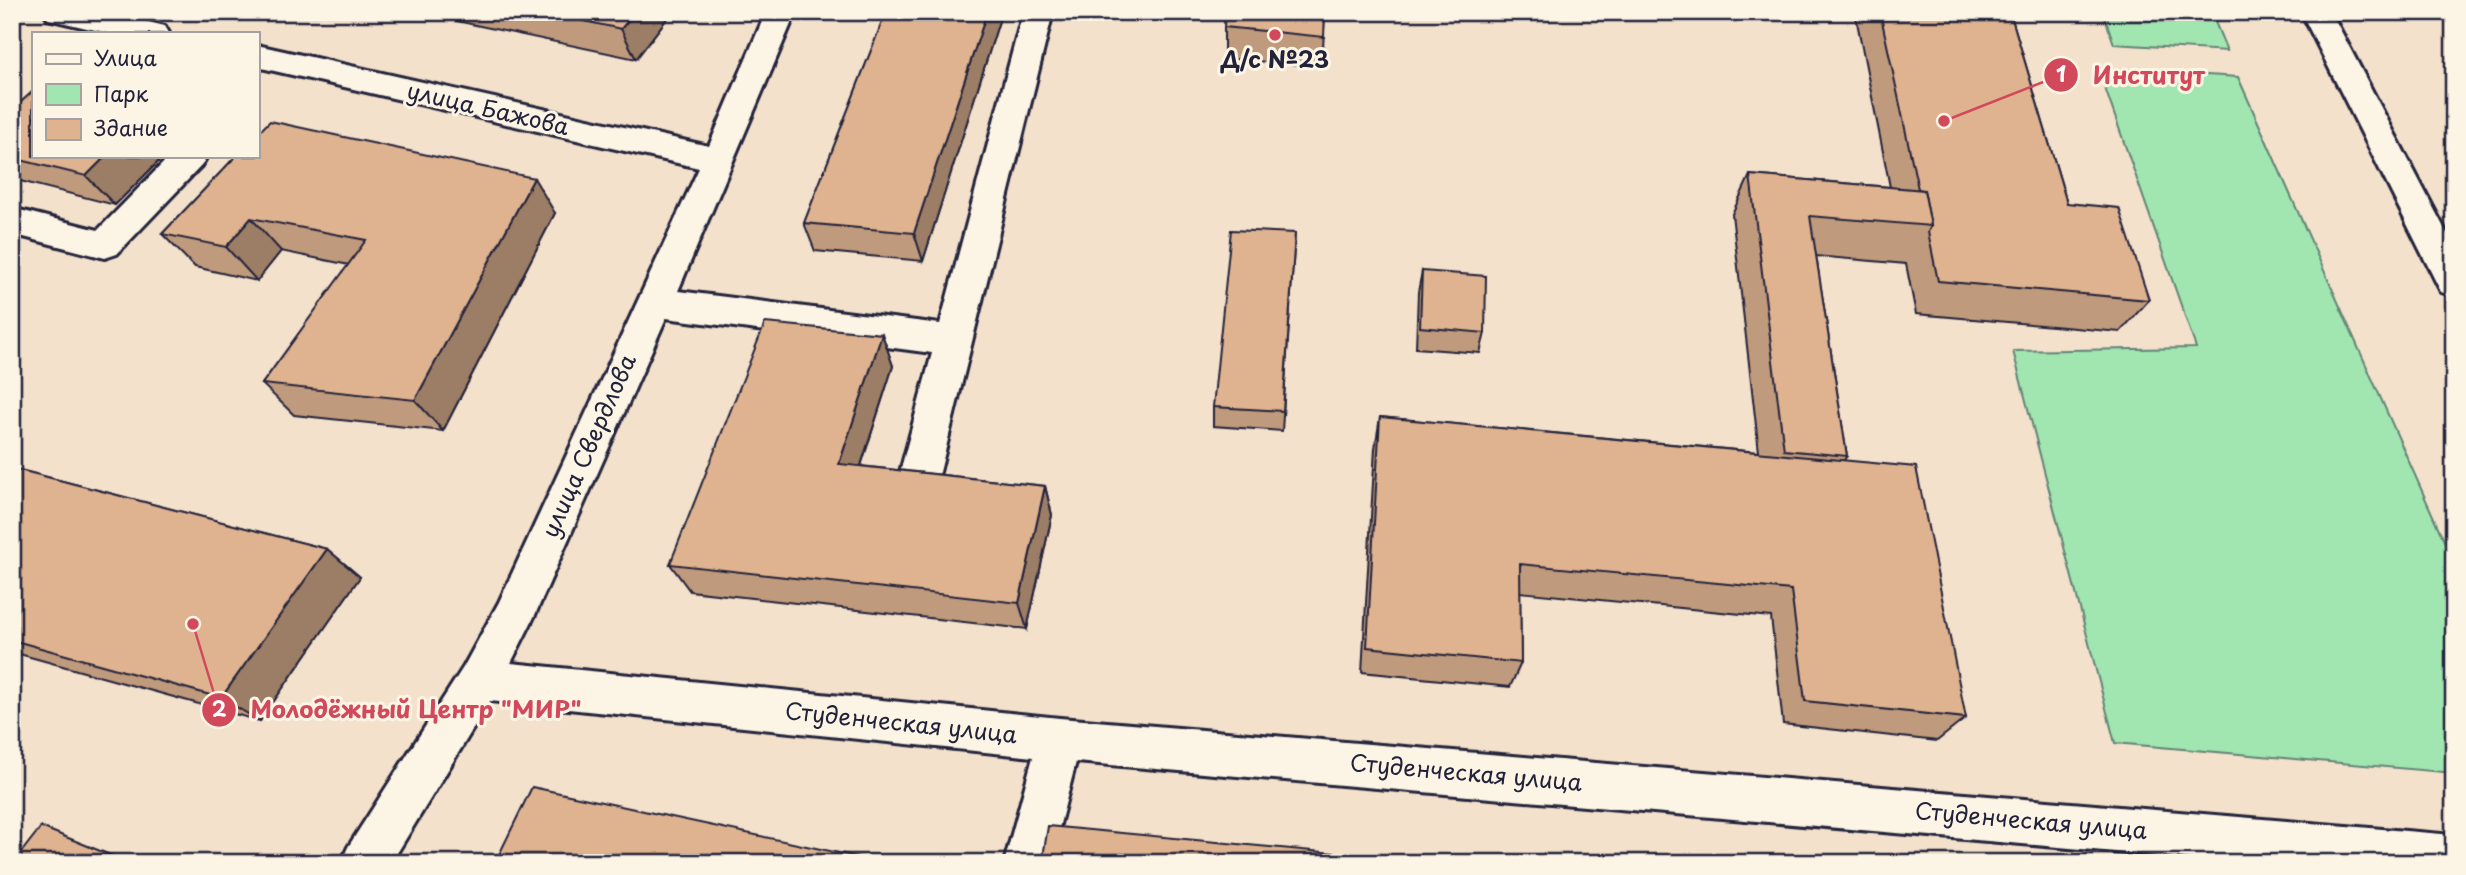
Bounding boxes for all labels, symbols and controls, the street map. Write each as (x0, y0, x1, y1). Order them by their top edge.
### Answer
marker: Д/с №23 (1267, 27, 1283, 43)
legend (32, 32, 259, 158)
text: Улица (94, 41, 157, 73)
place label: Д/с №23 (1220, 41, 1329, 76)
callout: Институт (2044, 53, 2219, 98)
text: Институт (2093, 56, 2206, 92)
text: 1 (2056, 57, 2066, 89)
street label: улица Бажова (404, 72, 574, 143)
text: Парк (94, 77, 149, 109)
text: Здание (94, 111, 168, 143)
street label: улица Свердлова (531, 347, 644, 543)
callout: Молодёжный Центр "МИР" (202, 687, 596, 732)
text: Молодёжный Центр "МИР" (250, 690, 582, 726)
text: 2 (212, 692, 227, 724)
street label: Студенческая улица (783, 692, 1019, 751)
street label: Студенческая улица (1348, 744, 1584, 799)
street label: Студенческая улица (1913, 792, 2149, 847)

